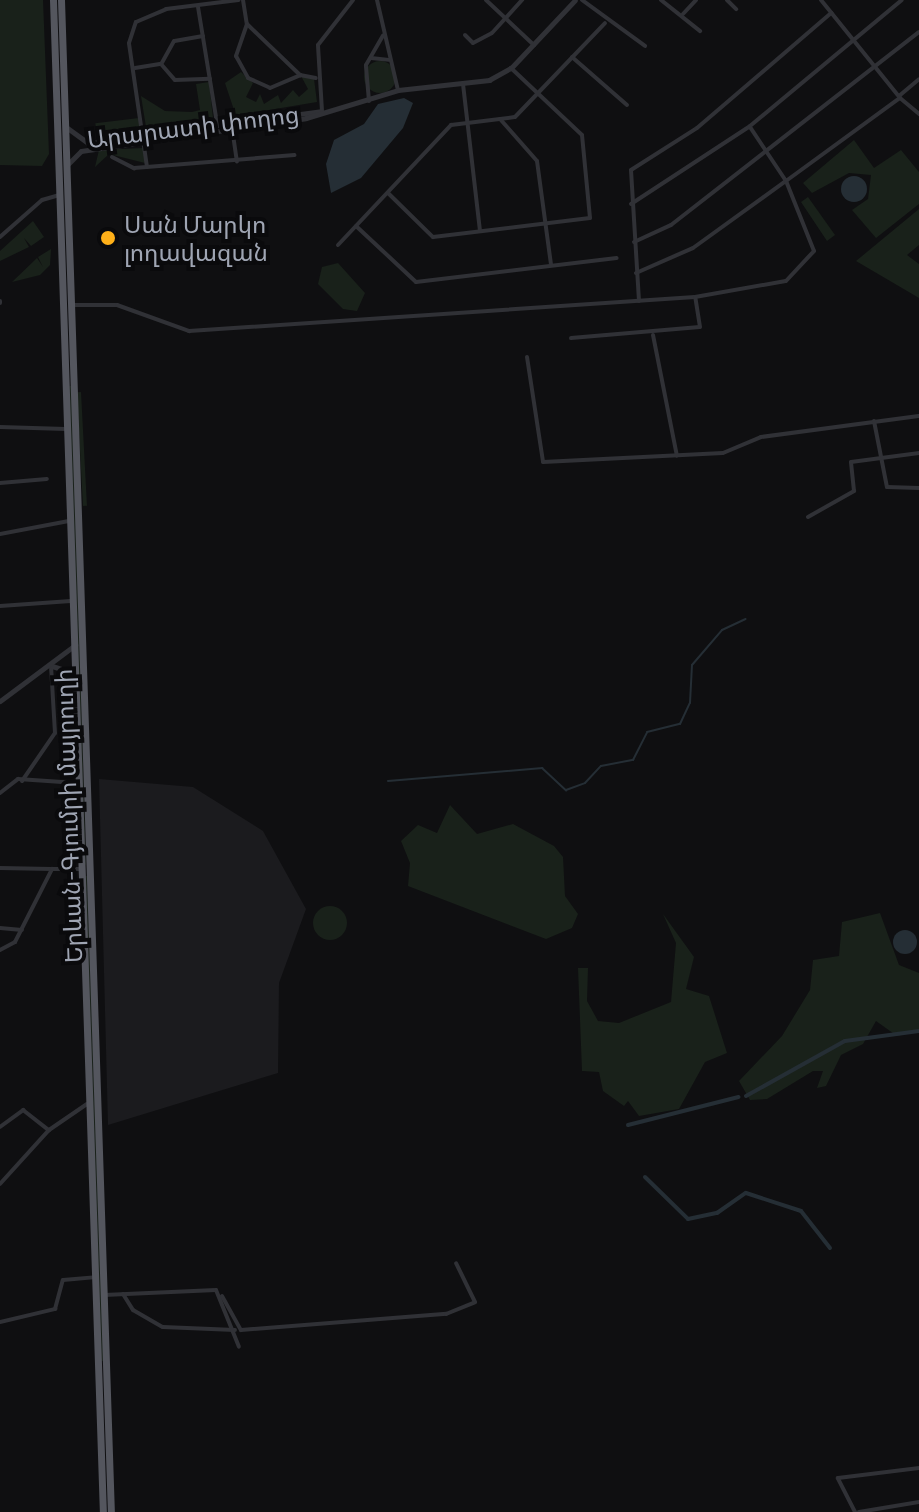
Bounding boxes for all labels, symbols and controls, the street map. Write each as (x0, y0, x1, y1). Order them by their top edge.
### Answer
street label: Արարատի փողոց (85, 99, 301, 153)
place label: Սան Մարկո լողավազան (124, 210, 268, 266)
marker: Սան Մարկո լողավազան (99, 229, 117, 247)
street label: Երևան-Գյումրի մայրուղի (48, 668, 88, 964)

